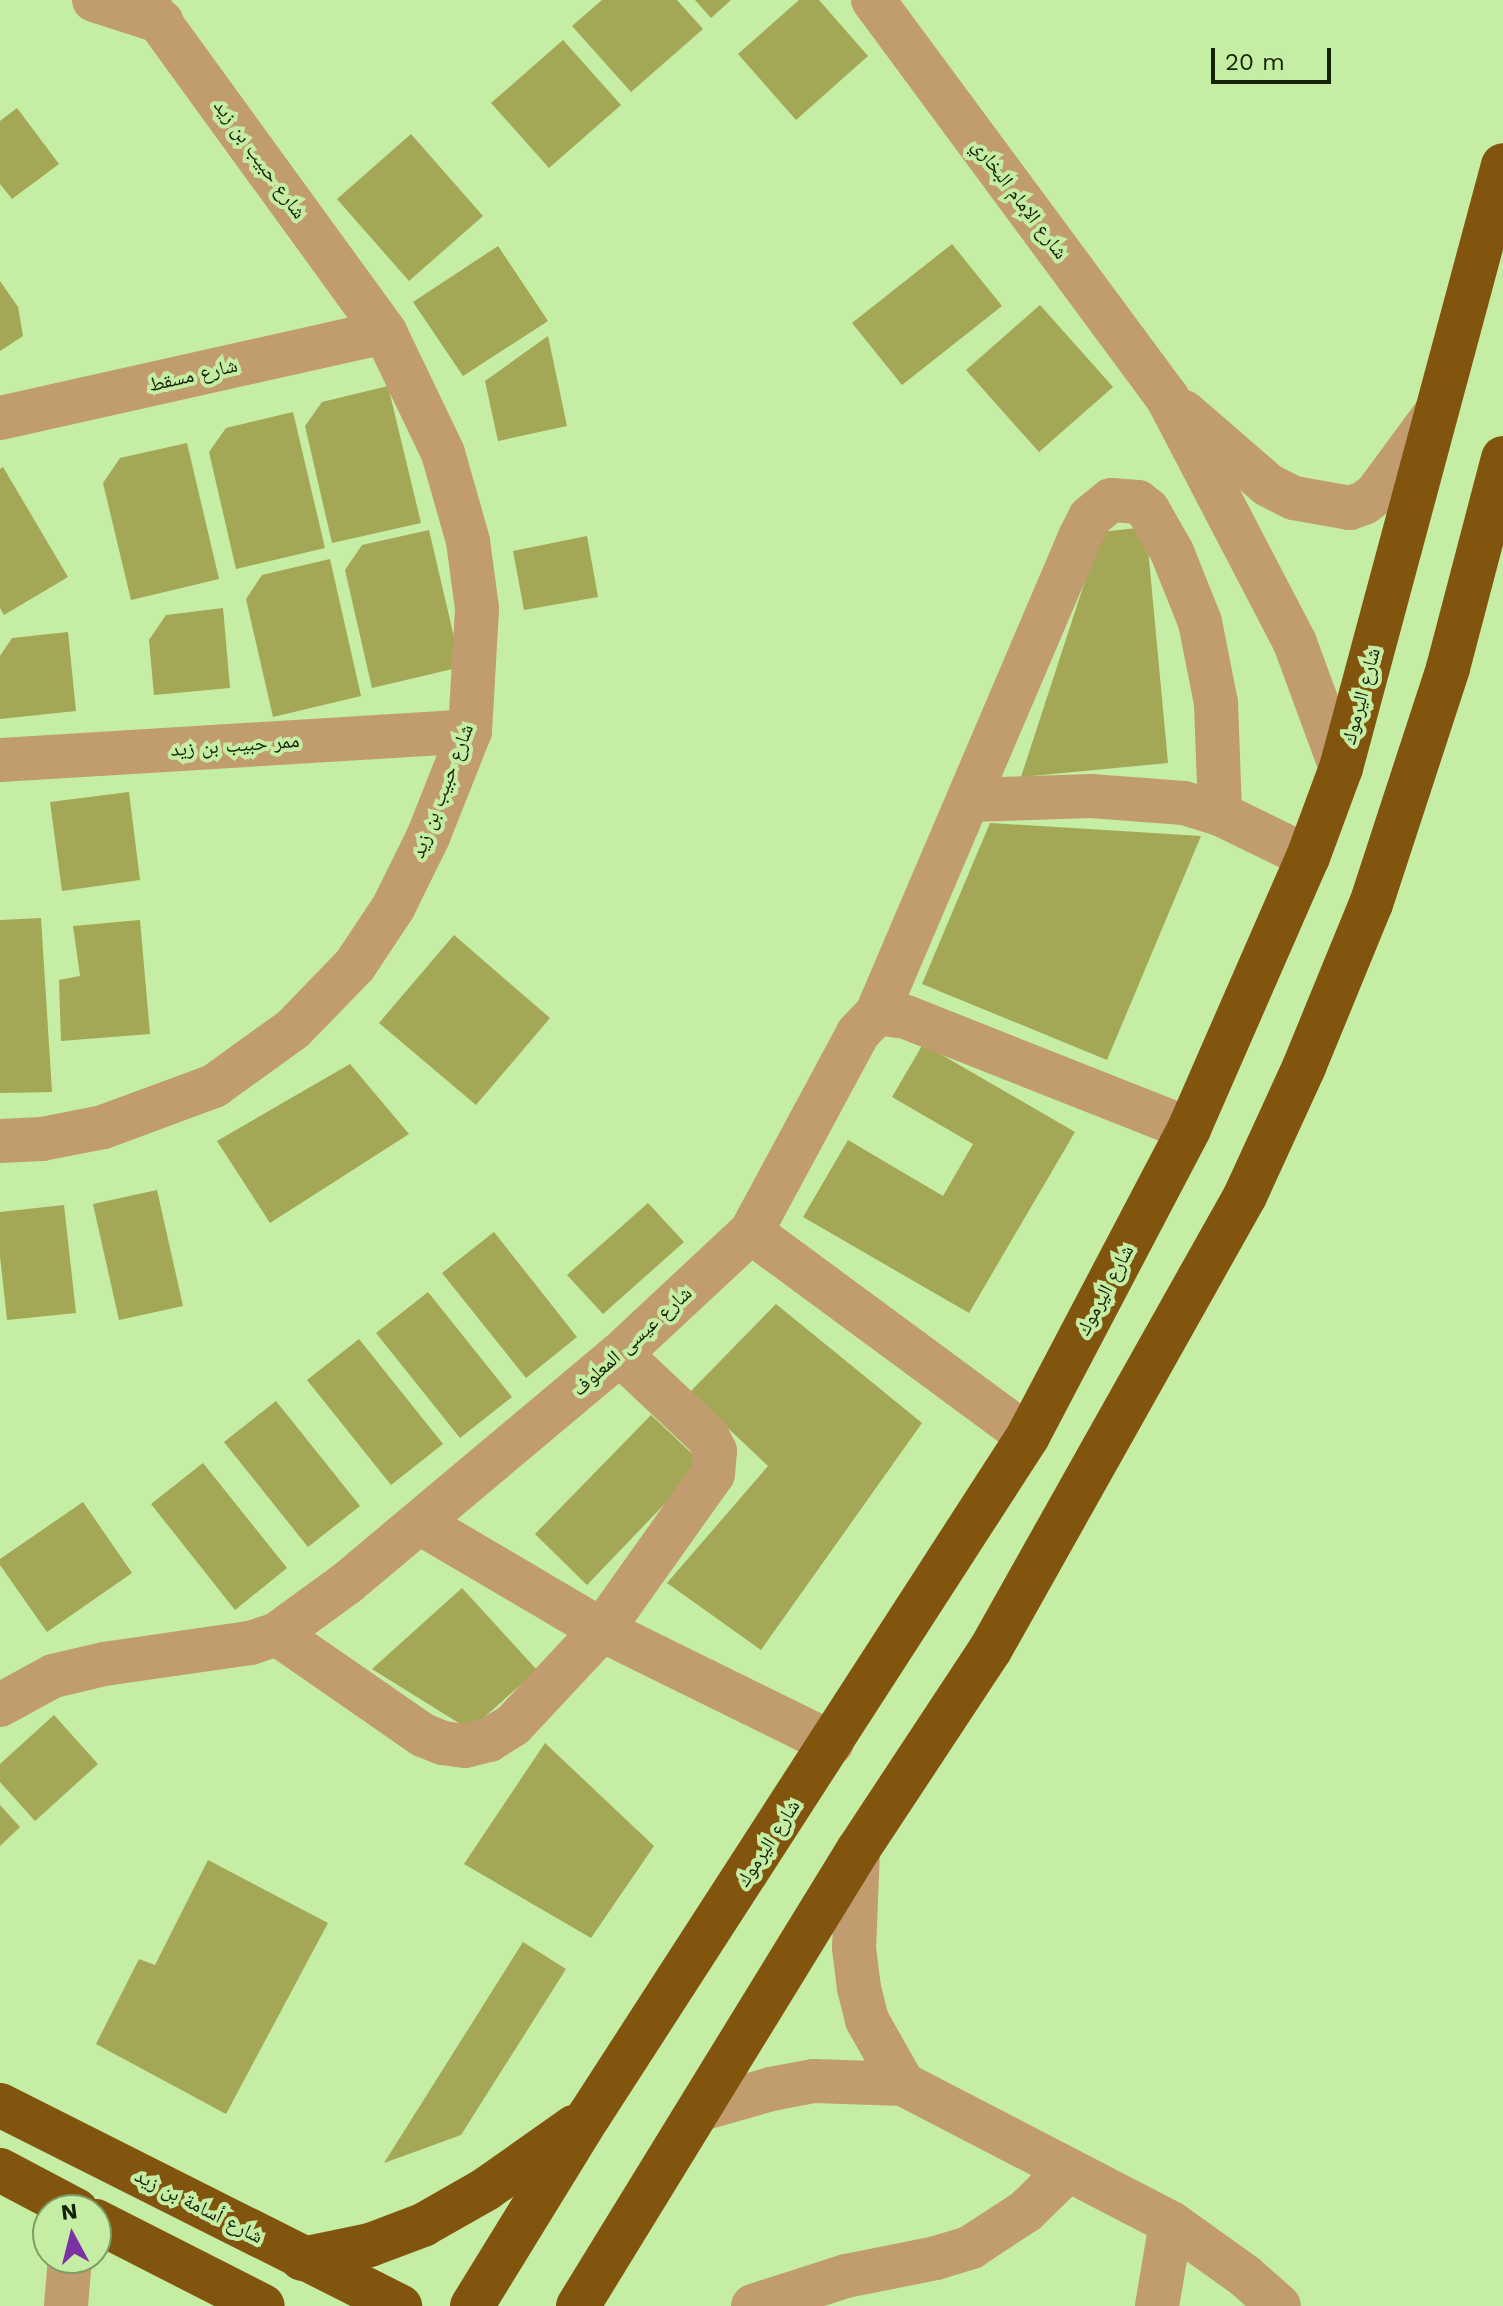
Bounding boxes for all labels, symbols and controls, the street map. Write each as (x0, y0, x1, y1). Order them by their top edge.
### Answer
scale bar (1215, 32, 1335, 82)
text: 20 m (1225, 48, 1285, 76)
street label: شارع حبيب بن زيد (209, 95, 311, 223)
street label: شارع الإمام البخاري (967, 134, 1073, 264)
street label: شارع مسقط (146, 353, 240, 397)
street label: شارع اليرموك (1337, 645, 1385, 747)
street label: شارع حبيب بن زيد (405, 720, 479, 862)
street label: ممر حبيب بن زيد (170, 729, 300, 761)
street label: شارع اليرموك (1071, 1241, 1139, 1339)
street label: شارع عيسى المعلوف (567, 1281, 697, 1401)
street label: شارع اليرموك (731, 1795, 805, 1891)
street label: شارع أسامة بن زيد (131, 2163, 267, 2249)
north arrow (32, 2194, 112, 2274)
text: N (60, 2198, 79, 2225)

